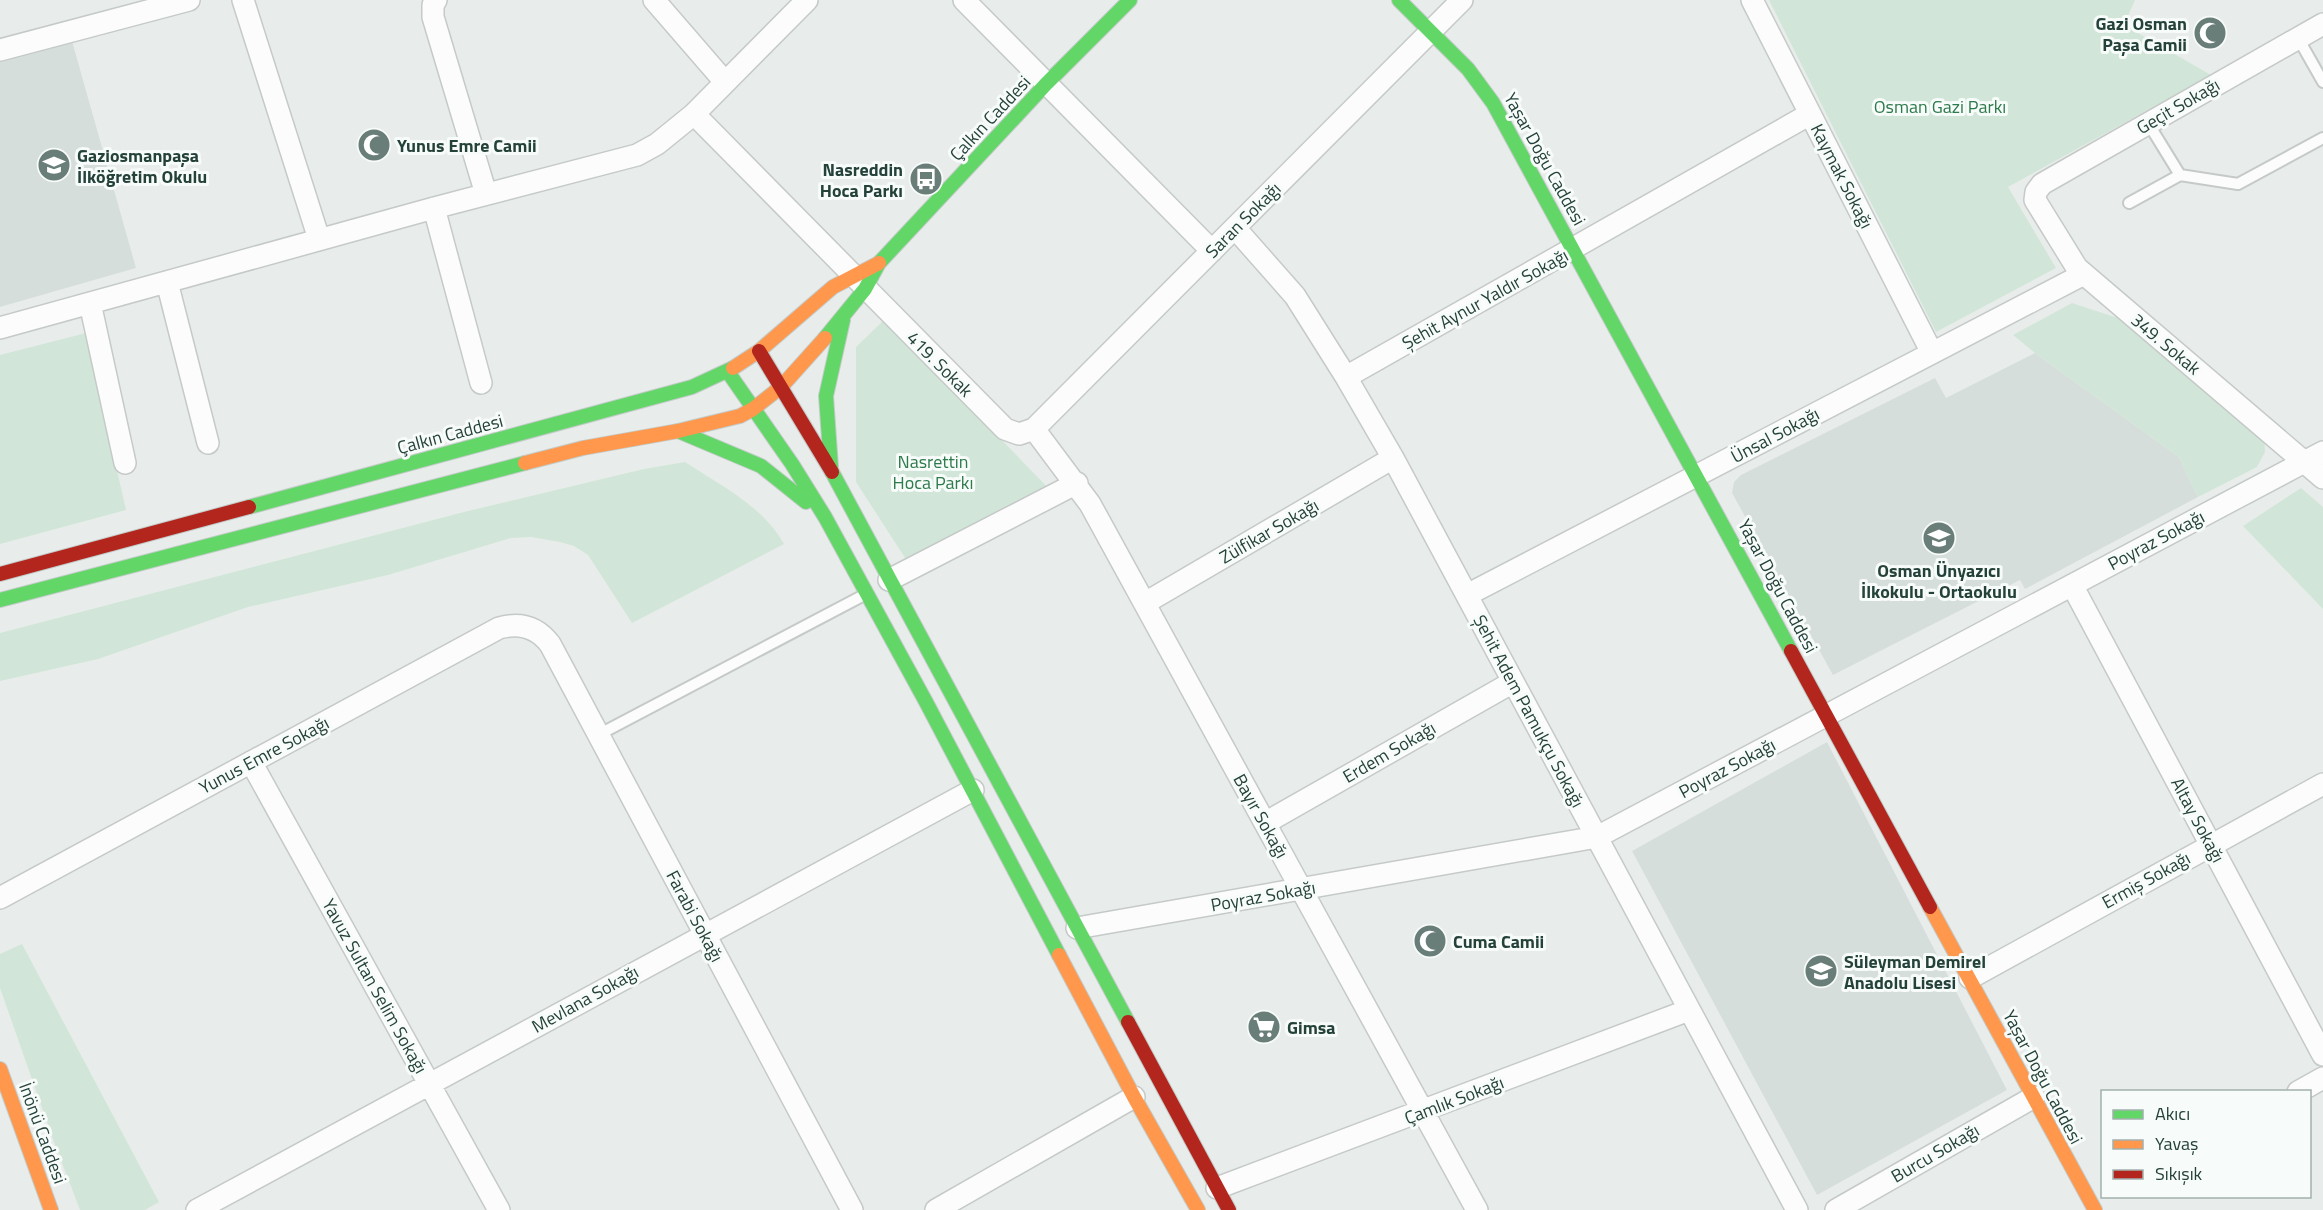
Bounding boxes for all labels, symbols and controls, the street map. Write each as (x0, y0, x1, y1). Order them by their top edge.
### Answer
place label: Gazi Osman Paşa Camii (2096, 10, 2187, 58)
mosque icon: Gazi Osman Paşa Camii (2192, 15, 2228, 51)
street label: Çalkın Caddesi (943, 69, 1037, 167)
street label: Geçit Sokağı (2131, 71, 2225, 141)
street label: Yaşar Doğu Caddesi (1497, 88, 1593, 230)
park label: Osman Gazi Parkı (1874, 93, 2006, 120)
street label: Kaymak Sokağı (1804, 119, 1880, 233)
mosque icon: Yunus Emre Camii (356, 127, 392, 163)
place label: Yunus Emre Camii (397, 132, 537, 159)
place label: Gaziosmanpaşa İlköğretim Okulu (77, 142, 207, 190)
school or university icon: Gaziosmanpaşa İlköğretim Okulu (36, 147, 72, 183)
place label: Nasreddin Hoca Parkı (820, 156, 903, 204)
bus stop icon: Nasreddin Hoca Parkı (908, 161, 944, 197)
street label: Saran Sokağı (1199, 176, 1287, 264)
street label: Şehit Aynur Yaldır Sokağı (1397, 242, 1573, 356)
street label: 349. Sokak (2125, 307, 2207, 381)
street label: 419. Sokak (901, 325, 979, 403)
street label: Ünsal Sokağı (1726, 400, 1824, 470)
street label: Çalkın Caddesi (394, 407, 506, 461)
park label: Nasrettin Hoca Parkı (893, 448, 973, 496)
street label: Zülfikar Sokağı (1214, 492, 1324, 570)
street label: Poyraz Sokağı (2103, 503, 2209, 577)
street label: Yaşar Doğu Caddesi (1731, 514, 1825, 658)
school or university icon: Osman Ünyazıcı İlkokulu - Ortaokulu (1921, 520, 1957, 556)
place label: Osman Ünyazıcı İlkokulu - Ortaokulu (1861, 557, 2017, 605)
street label: Şehit Adem Pamukçu Sokağı (1467, 610, 1591, 812)
street label: Yunus Emre Sokağı (194, 709, 334, 801)
street label: Erdem Sokağı (1337, 714, 1441, 790)
street label: Poyraz Sokağı (1674, 731, 1780, 805)
street label: Bayır Sokağı (1227, 769, 1295, 863)
street label: Altay Sokağı (2164, 773, 2232, 867)
street label: Ermiş Sokağı (2097, 845, 2195, 915)
street label: Farabi Sokağı (659, 865, 731, 967)
street label: Poyraz Sokağı (1208, 873, 1318, 919)
street label: Yavuz Sultan Selim Sokağı (316, 894, 434, 1078)
mosque icon: Cuma Camii (1412, 923, 1448, 959)
place label: Cuma Camii (1453, 928, 1544, 955)
place label: Süleyman Demirel Anadolu Lisesi (1844, 948, 1986, 996)
school or university icon: Süleyman Demirel Anadolu Lisesi (1803, 953, 1839, 989)
street label: Mevlana Sokağı (527, 958, 643, 1040)
street label: Yaşar Doğu Caddesi (1996, 1005, 2090, 1149)
supermarket icon: Gimsa (1246, 1009, 1282, 1045)
place label: Gimsa (1287, 1014, 1335, 1041)
street label: Çamlık Sokağı (1400, 1069, 1508, 1131)
street label: İnönü Caddesi (12, 1079, 74, 1187)
legend (2101, 1090, 2311, 1198)
text: Akıcı (2155, 1100, 2190, 1127)
street label: Burcu Sokağı (1886, 1117, 1984, 1189)
text: Yavaş (2155, 1130, 2198, 1157)
text: Sıkışık (2155, 1160, 2203, 1187)

